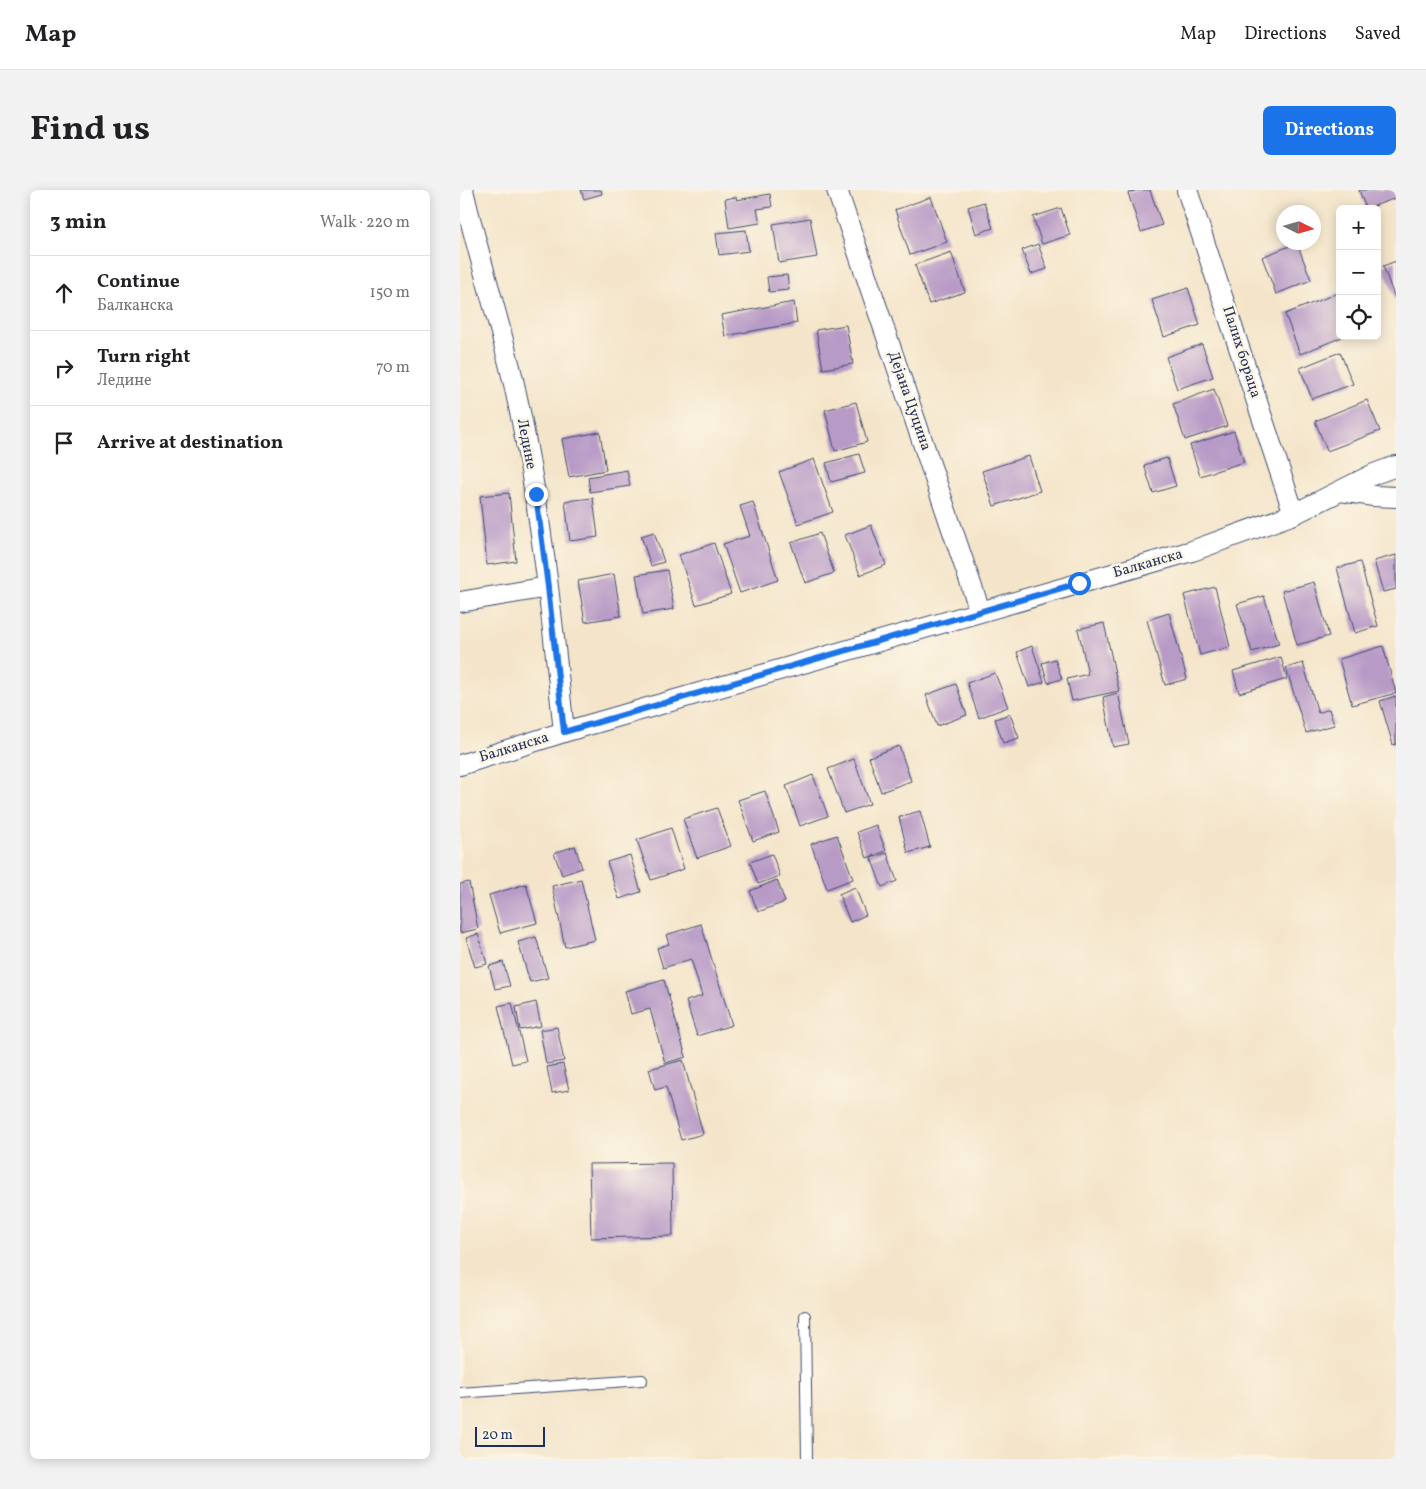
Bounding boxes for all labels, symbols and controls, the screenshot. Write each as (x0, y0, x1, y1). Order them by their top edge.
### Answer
text: Map (25, 18, 76, 52)
text: Map (1180, 22, 1216, 47)
text: Directions (1244, 22, 1327, 47)
text: Saved (1355, 22, 1401, 47)
text: Find us (30, 106, 150, 154)
button: Directions (1263, 106, 1396, 155)
north arrow (1276, 205, 1321, 250)
map controls (1336, 205, 1381, 340)
button: + (1336, 205, 1381, 250)
text: 3 min (50, 208, 106, 237)
text: Walk · 220 m (320, 212, 410, 234)
button: − (1336, 250, 1381, 295)
text: Continue (97, 269, 180, 295)
icon: ahead (50, 279, 78, 307)
text: 150 m (369, 282, 410, 304)
text: Балканска (97, 295, 173, 317)
button: locate (1336, 295, 1381, 340)
street label: Палих бораца (1216, 303, 1266, 401)
text: Turn right (97, 344, 190, 370)
street label: Дејана Цуцина (882, 348, 936, 454)
icon: right (50, 354, 78, 382)
text: 70 m (376, 357, 410, 379)
text: Ледине (97, 370, 152, 392)
street label: Ледине (511, 417, 541, 471)
icon: arrive (50, 429, 78, 457)
text: Arrive at destination (97, 430, 283, 456)
route end (525, 483, 548, 506)
street label: Балканска (1111, 544, 1185, 584)
route start (1068, 572, 1091, 595)
street label: Балканска (477, 727, 551, 769)
scale bar (475, 1424, 545, 1447)
text: 20 m (482, 1426, 513, 1445)

